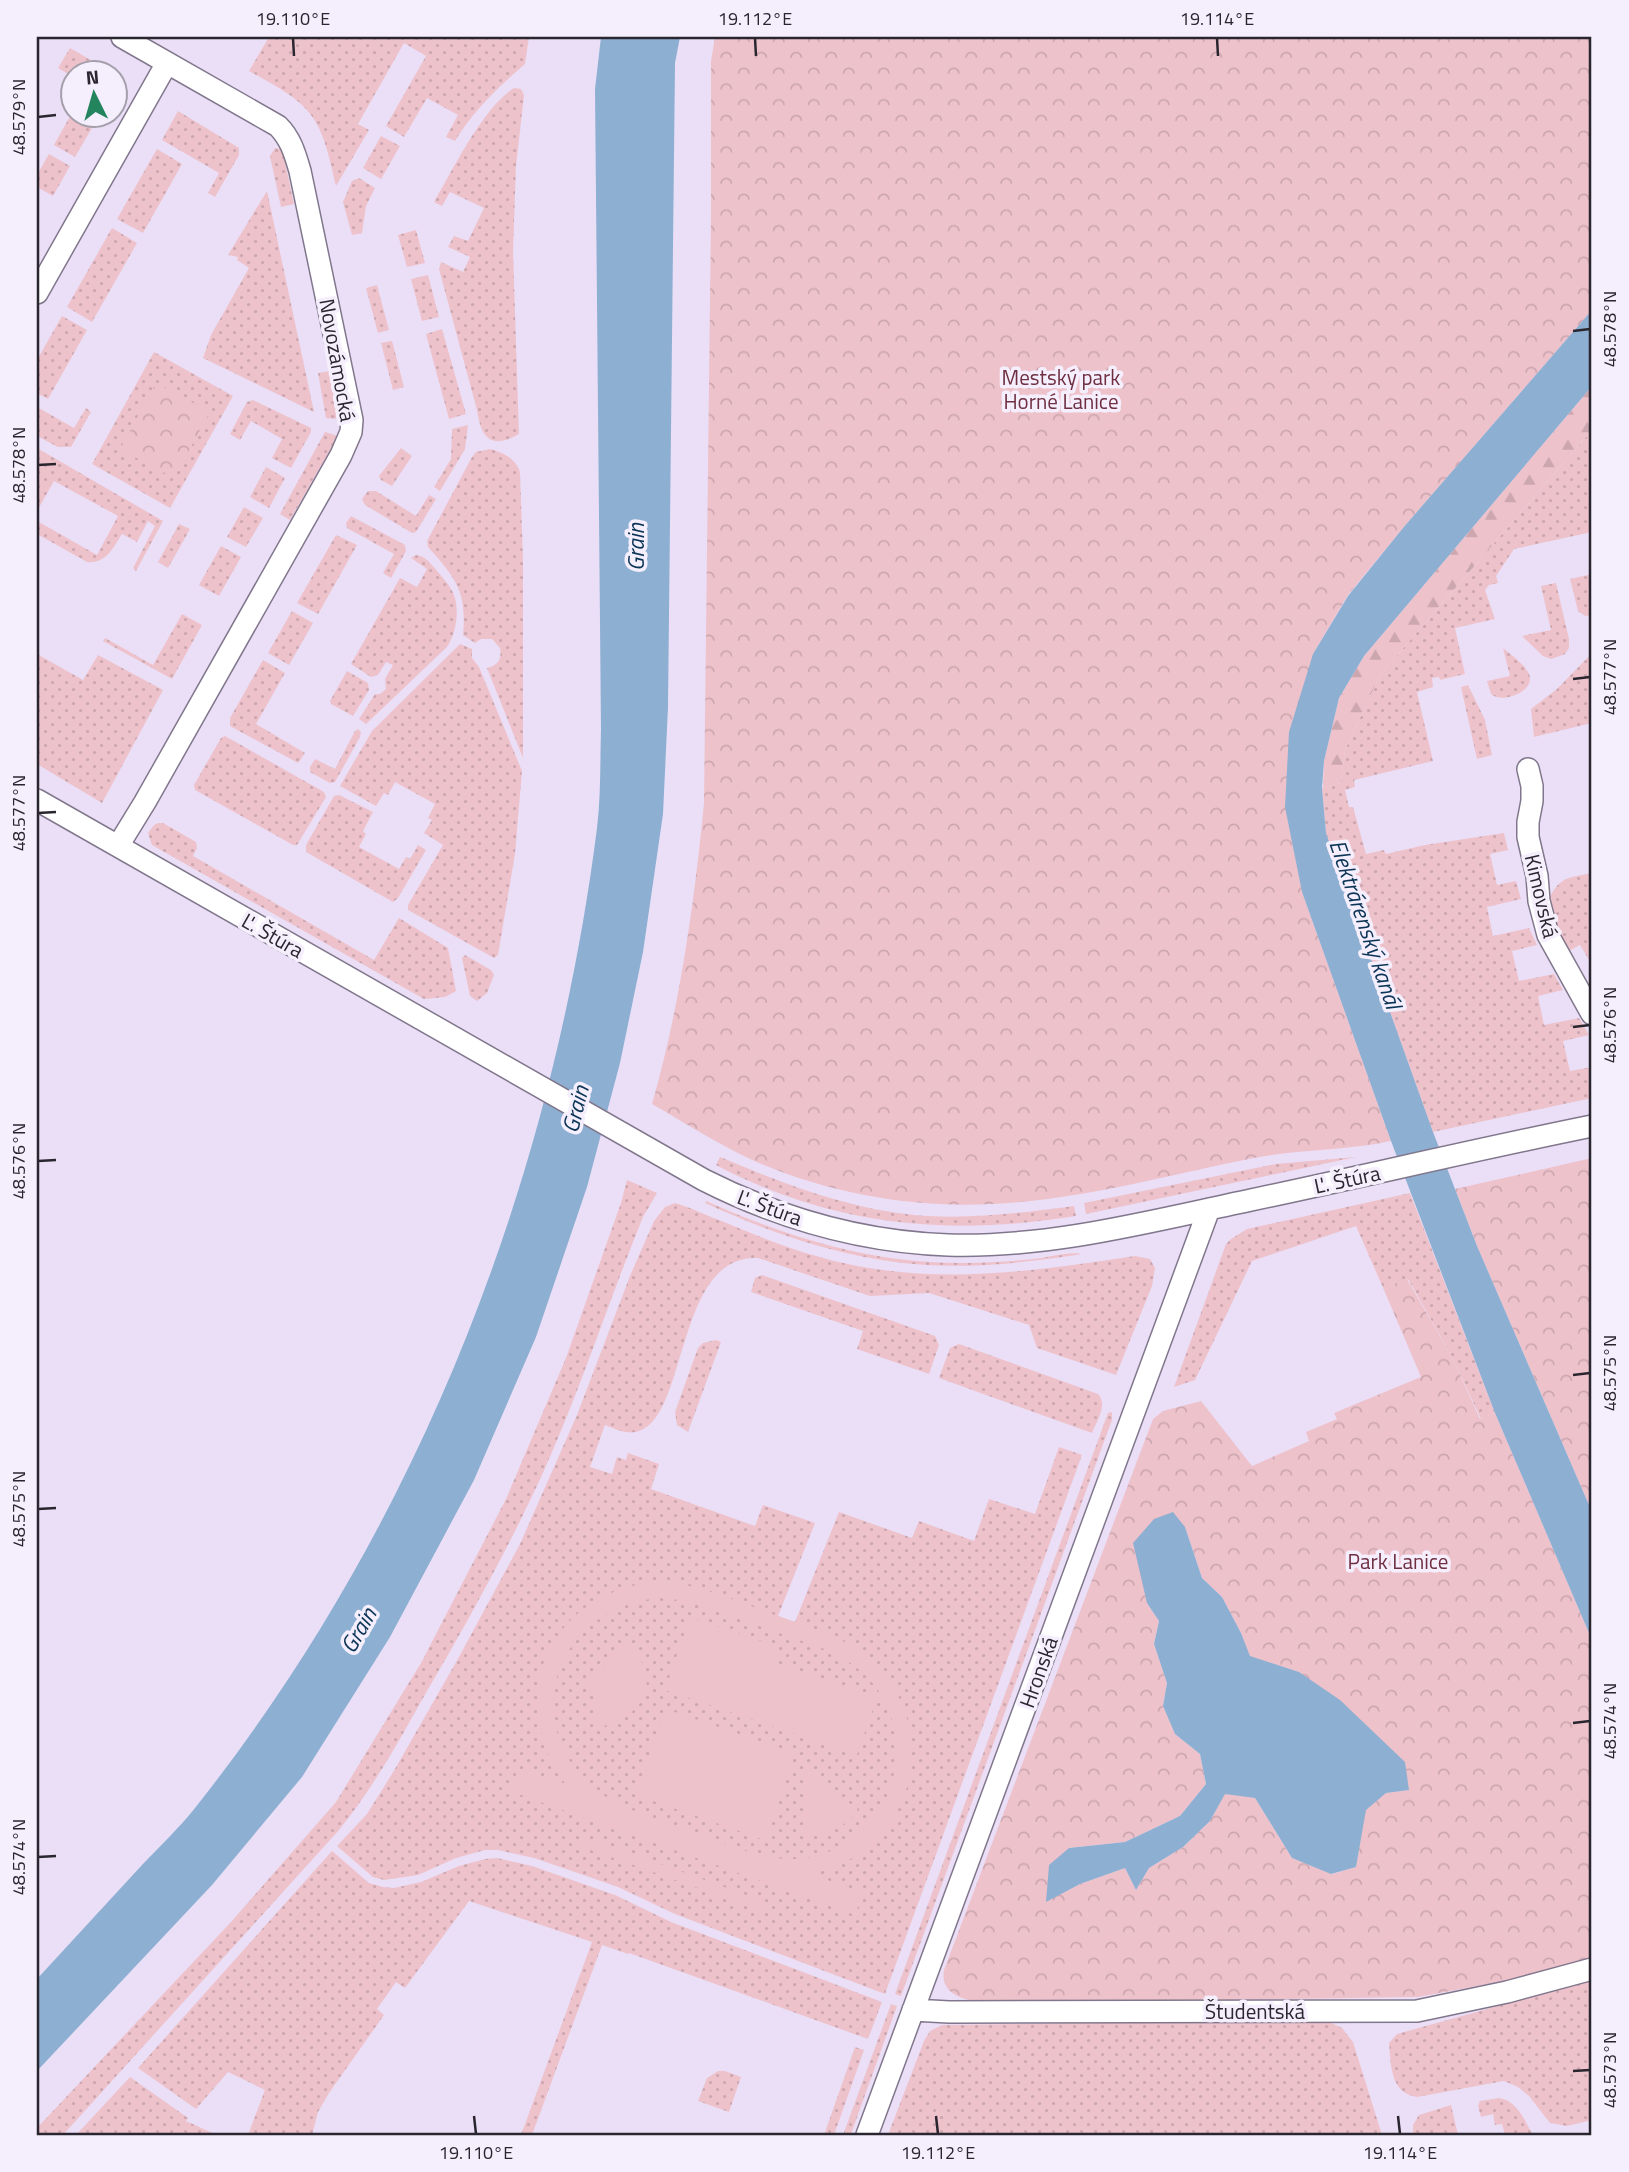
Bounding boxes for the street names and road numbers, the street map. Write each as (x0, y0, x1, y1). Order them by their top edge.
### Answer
street label: Novozámocká (311, 296, 365, 424)
street label: Kimovská (1517, 851, 1567, 942)
street label: Ľ. Štúra (236, 904, 310, 966)
street label: Ľ. Štúra (1311, 1156, 1384, 1202)
street label: Ľ. Štúra (733, 1180, 807, 1234)
street label: Hronská (1010, 1631, 1066, 1712)
street label: Študentská (1205, 1995, 1306, 2027)

